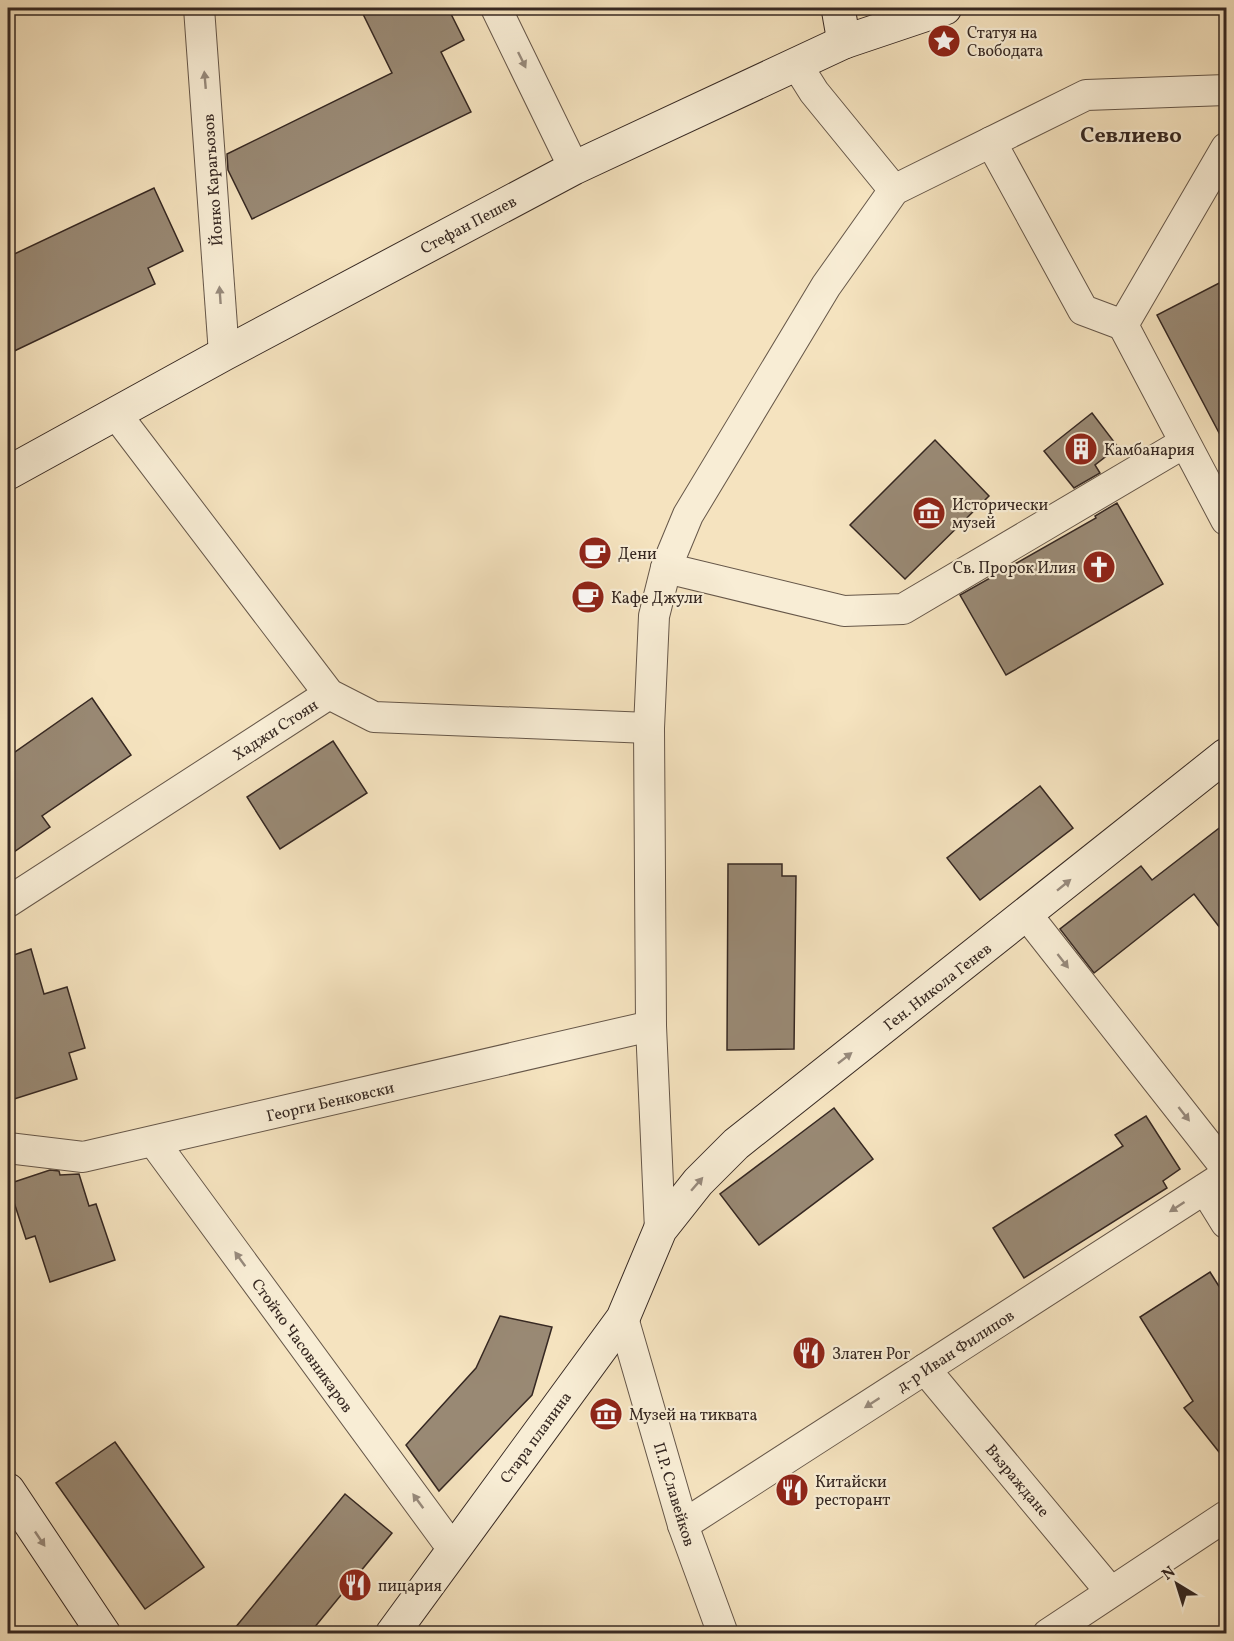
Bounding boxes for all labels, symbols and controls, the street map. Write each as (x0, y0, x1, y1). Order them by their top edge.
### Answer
place icon: Статуя на Свободата (926, 23, 962, 59)
place label: Статуя на Свободата (967, 23, 1043, 63)
one-way arrow (517, 52, 526, 69)
one-way arrow (200, 70, 210, 89)
street label: Йонко Карагьозов (198, 113, 230, 247)
district label: Севлиево (1080, 121, 1182, 152)
street label: Стефан Пешев (417, 191, 521, 260)
one-way arrow (215, 286, 225, 305)
building icon: Камбанария (1063, 431, 1099, 467)
place label: Камбанария (1104, 440, 1195, 462)
museum icon: Исторически музей (911, 495, 947, 531)
place label: Исторически музей (952, 495, 1049, 535)
cafe icon: Дени (577, 535, 613, 571)
place label: Дени (618, 544, 657, 566)
church icon: Св. Пророк Илия (1081, 549, 1117, 585)
place label: Св. Пророк Илия (953, 558, 1076, 580)
cafe icon: Кафе Джули (570, 579, 606, 615)
place label: Кафе Джули (611, 588, 703, 610)
street label: Хаджи Стоян (229, 695, 323, 767)
one-way arrow (1056, 879, 1072, 892)
street label: Ген. Никола Генев (880, 938, 997, 1037)
one-way arrow (1056, 953, 1069, 969)
one-way arrow (837, 1053, 852, 1065)
street label: Георги Бенковски (264, 1077, 397, 1128)
one-way arrow (1177, 1106, 1190, 1122)
one-way arrow (690, 1176, 703, 1192)
one-way arrow (1170, 1201, 1186, 1213)
one-way arrow (235, 1252, 247, 1267)
street label: Стойчо Часовникаров (245, 1275, 358, 1418)
street label: д-р Иван Филипов (893, 1305, 1019, 1398)
restaurant icon: Златен Рог (791, 1335, 827, 1371)
place label: Златен Рог (832, 1344, 910, 1366)
street label: Стара планина (496, 1388, 578, 1489)
museum icon: Музей на тиквата (588, 1396, 624, 1432)
one-way arrow (864, 1398, 880, 1409)
place label: Музей на тиквата (629, 1405, 757, 1427)
street label: П.Р. Славейков (647, 1440, 699, 1549)
street label: Възраждане (979, 1440, 1054, 1523)
restaurant icon: Китайски ресторант (774, 1472, 810, 1508)
place label: Китайски ресторант (815, 1472, 890, 1512)
one-way arrow (412, 1494, 424, 1510)
one-way arrow (34, 1531, 45, 1547)
north arrow (1147, 1554, 1207, 1614)
text: N (1158, 1561, 1181, 1586)
restaurant icon: пицария (337, 1567, 373, 1603)
place label: пицария (378, 1576, 442, 1598)

